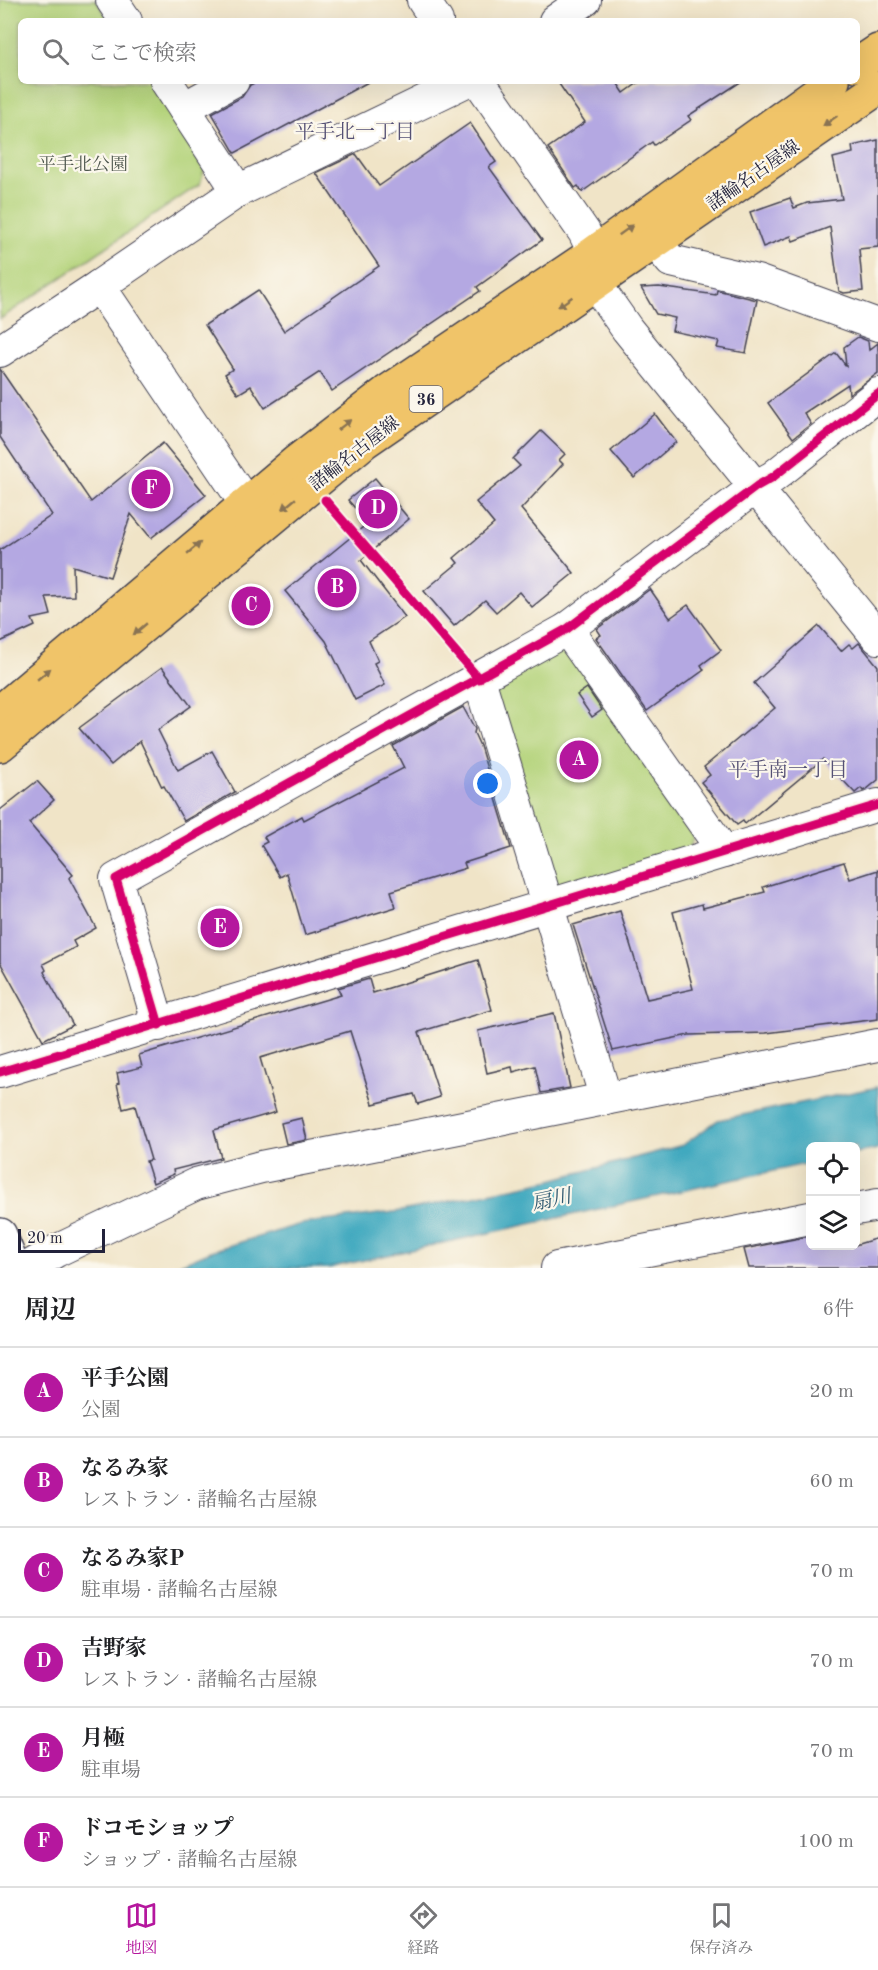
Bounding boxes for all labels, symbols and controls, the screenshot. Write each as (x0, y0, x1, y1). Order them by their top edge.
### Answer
search box (18, 18, 860, 84)
icon: search (39, 35, 72, 68)
text: ここで検索 (87, 43, 197, 65)
one-way arrow (822, 115, 838, 126)
district label: 平手北一丁目 (295, 121, 415, 143)
street label: 諸輪名古屋線 (703, 136, 803, 214)
park label: 平手北公園 (38, 154, 128, 174)
one-way arrow (618, 225, 633, 237)
one-way arrow (557, 296, 573, 308)
road number: 36 (410, 386, 442, 412)
street label: 諸輪名古屋線 (305, 412, 403, 494)
one-way arrow (337, 419, 352, 431)
pin: F (132, 466, 170, 512)
pin: D (358, 486, 398, 532)
one-way arrow (282, 497, 297, 510)
one-way arrow (186, 542, 202, 555)
pin: B (318, 566, 356, 610)
pin: C (232, 584, 270, 628)
one-way arrow (132, 622, 147, 635)
one-way arrow (36, 667, 52, 680)
pin: A (560, 738, 598, 783)
district label: 平手南一丁目 (728, 759, 848, 781)
your location (473, 769, 502, 798)
pin: E (200, 906, 240, 950)
map controls (806, 1142, 860, 1250)
button: locate (806, 1142, 860, 1196)
water label: 扇川 (529, 1185, 575, 1215)
button: layers (806, 1196, 860, 1250)
scale bar (18, 1226, 105, 1254)
text: 20 m (27, 1231, 63, 1247)
text: 周辺 (24, 1298, 76, 1324)
text: 6件 (822, 1300, 854, 1320)
text: 平手公園 (81, 1368, 169, 1390)
text: A (36, 1382, 51, 1402)
text: 20 m (809, 1382, 854, 1402)
text: 公園 (81, 1401, 121, 1421)
text: なるみ家 (81, 1458, 169, 1480)
text: B (36, 1472, 51, 1492)
text: 60 m (809, 1472, 854, 1492)
text: レストラン · 諸輪名古屋線 (81, 1491, 317, 1511)
text: なるみ家P (81, 1548, 184, 1570)
text: C (37, 1562, 50, 1582)
text: 70 m (809, 1562, 854, 1582)
text: 駐車場 · 諸輪名古屋線 (81, 1581, 278, 1601)
text: 吉野家 (81, 1638, 147, 1660)
text: D (36, 1652, 51, 1672)
text: 70 m (809, 1652, 854, 1672)
text: レストラン · 諸輪名古屋線 (81, 1671, 317, 1691)
text: 月極 (81, 1728, 125, 1750)
text: E (37, 1742, 50, 1762)
text: 70 m (809, 1742, 854, 1762)
text: 駐車場 (81, 1761, 141, 1781)
text: ドコモショップ (81, 1818, 234, 1840)
text: F (37, 1832, 50, 1852)
text: 100 m (798, 1832, 854, 1852)
text: ショップ · 諸輪名古屋線 (81, 1851, 297, 1871)
tab: 地図 (125, 1899, 158, 1959)
tab: 経路 (407, 1899, 440, 1959)
tab: 保存済み (689, 1899, 753, 1959)

